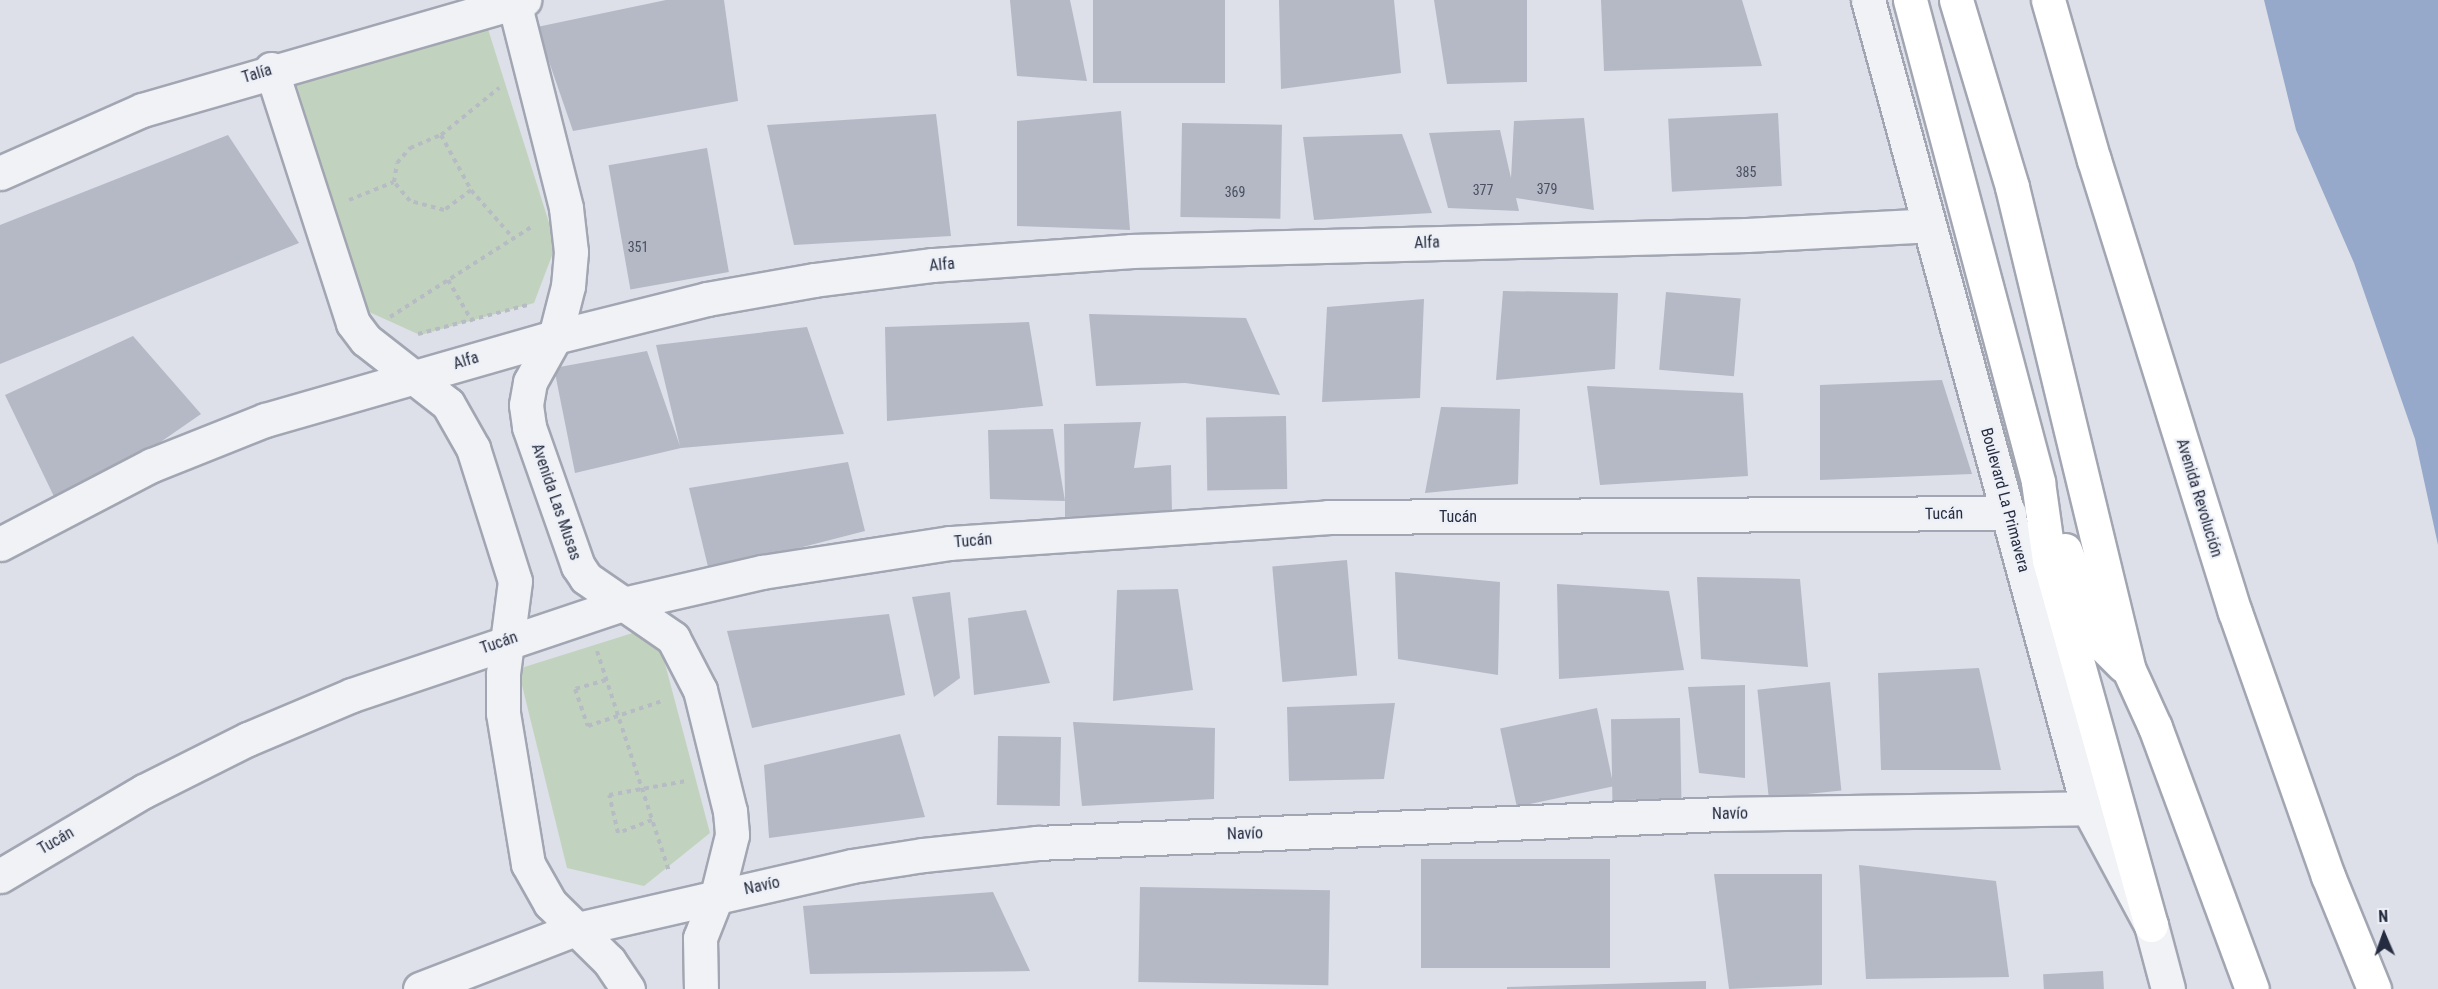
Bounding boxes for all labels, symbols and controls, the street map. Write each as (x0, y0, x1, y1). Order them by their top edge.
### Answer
street label: Talía (240, 60, 274, 88)
house number: 385 (1736, 164, 1756, 180)
house number: 379 (1537, 181, 1557, 197)
house number: 377 (1473, 182, 1493, 198)
house number: 369 (1225, 184, 1245, 200)
street label: Alfa (1414, 233, 1440, 253)
house number: 351 (628, 239, 648, 255)
street label: Alfa (928, 254, 956, 276)
street label: Alfa (451, 348, 481, 374)
street label: Boulevard La Primavera (1976, 426, 2034, 574)
street label: Avenida Revolución (2172, 437, 2226, 559)
street label: Avenida Las Musas (527, 441, 585, 563)
street label: Tucán (1925, 504, 1963, 524)
street label: Tucán (1439, 507, 1477, 527)
street label: Tucán (953, 530, 993, 552)
street label: Tucán (478, 628, 520, 658)
street label: Navío (1712, 804, 1748, 824)
street label: Tucán (35, 823, 77, 859)
street label: Navío (1227, 824, 1263, 844)
street label: Navío (742, 873, 782, 899)
north arrow (2354, 905, 2414, 965)
text: N (2378, 907, 2389, 926)

